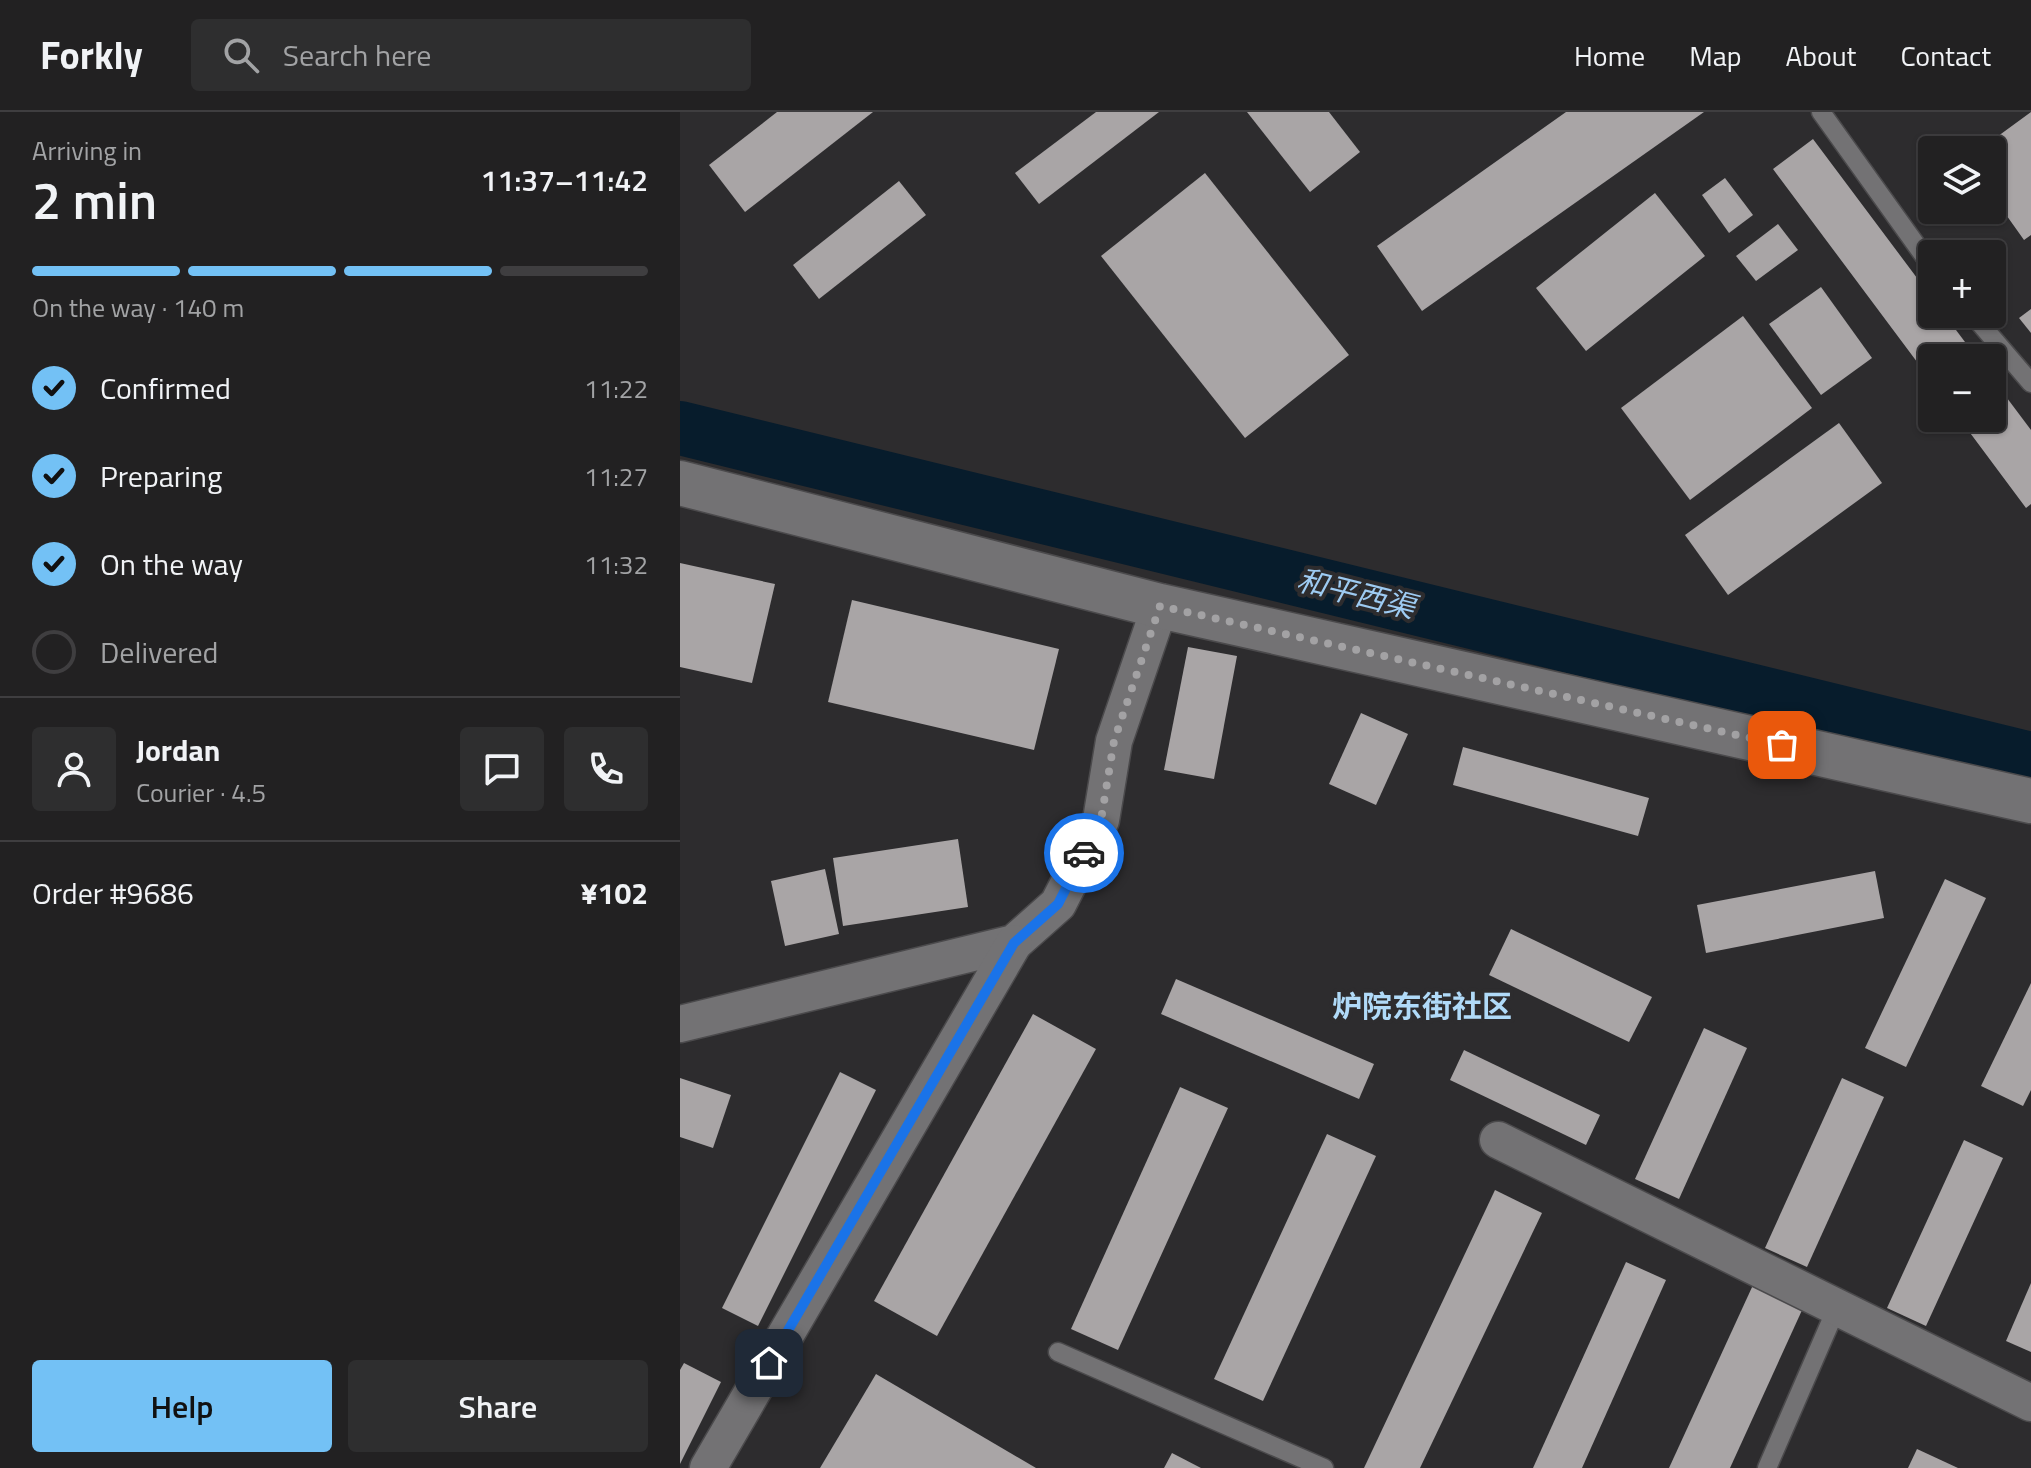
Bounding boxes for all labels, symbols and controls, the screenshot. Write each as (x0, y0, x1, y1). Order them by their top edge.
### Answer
search box (191, 19, 751, 91)
text: Forkly (40, 26, 143, 84)
text: Search here (283, 32, 432, 78)
icon: search (219, 33, 263, 77)
text: Home (1574, 34, 1645, 77)
text: Map (1689, 34, 1742, 77)
text: About (1786, 34, 1856, 77)
text: Contact (1900, 34, 1991, 77)
text: Arriving in (32, 131, 142, 170)
map controls (1918, 136, 2006, 432)
button: layers (1918, 136, 2006, 224)
text: 11:37–11:42 (481, 157, 648, 203)
text: 2 min (32, 160, 157, 239)
button: + (1918, 240, 2006, 328)
text: On the way · 140 m (32, 288, 244, 327)
button: − (1918, 344, 2006, 432)
text: Confirmed (100, 365, 231, 411)
icon: check (32, 366, 76, 410)
text: 11:22 (584, 369, 648, 408)
text: Preparing (100, 453, 222, 499)
icon: check (32, 454, 76, 498)
text: 11:27 (584, 457, 648, 496)
text: On the way (100, 541, 243, 587)
icon: check (32, 542, 76, 586)
text: 11:32 (584, 545, 648, 584)
water label: 和平西渠 (1292, 556, 1424, 631)
text: Delivered (100, 629, 218, 675)
pin (1748, 711, 1816, 779)
icon: bag (1760, 723, 1804, 767)
button: person (32, 727, 116, 811)
text: Jordan (136, 727, 220, 773)
button: chat (460, 727, 544, 811)
button: phone (564, 727, 648, 811)
text: Courier · 4.5 (136, 773, 266, 812)
courier (1044, 813, 1124, 893)
icon: car (1062, 831, 1106, 875)
text: Order #9686 (32, 870, 194, 916)
text: ¥102 (581, 870, 648, 916)
district label: 炉院东街社区 (1332, 983, 1512, 1029)
pin (735, 1329, 803, 1397)
icon: home (747, 1341, 791, 1385)
button: Help (32, 1360, 332, 1452)
button: Share (348, 1360, 648, 1452)

